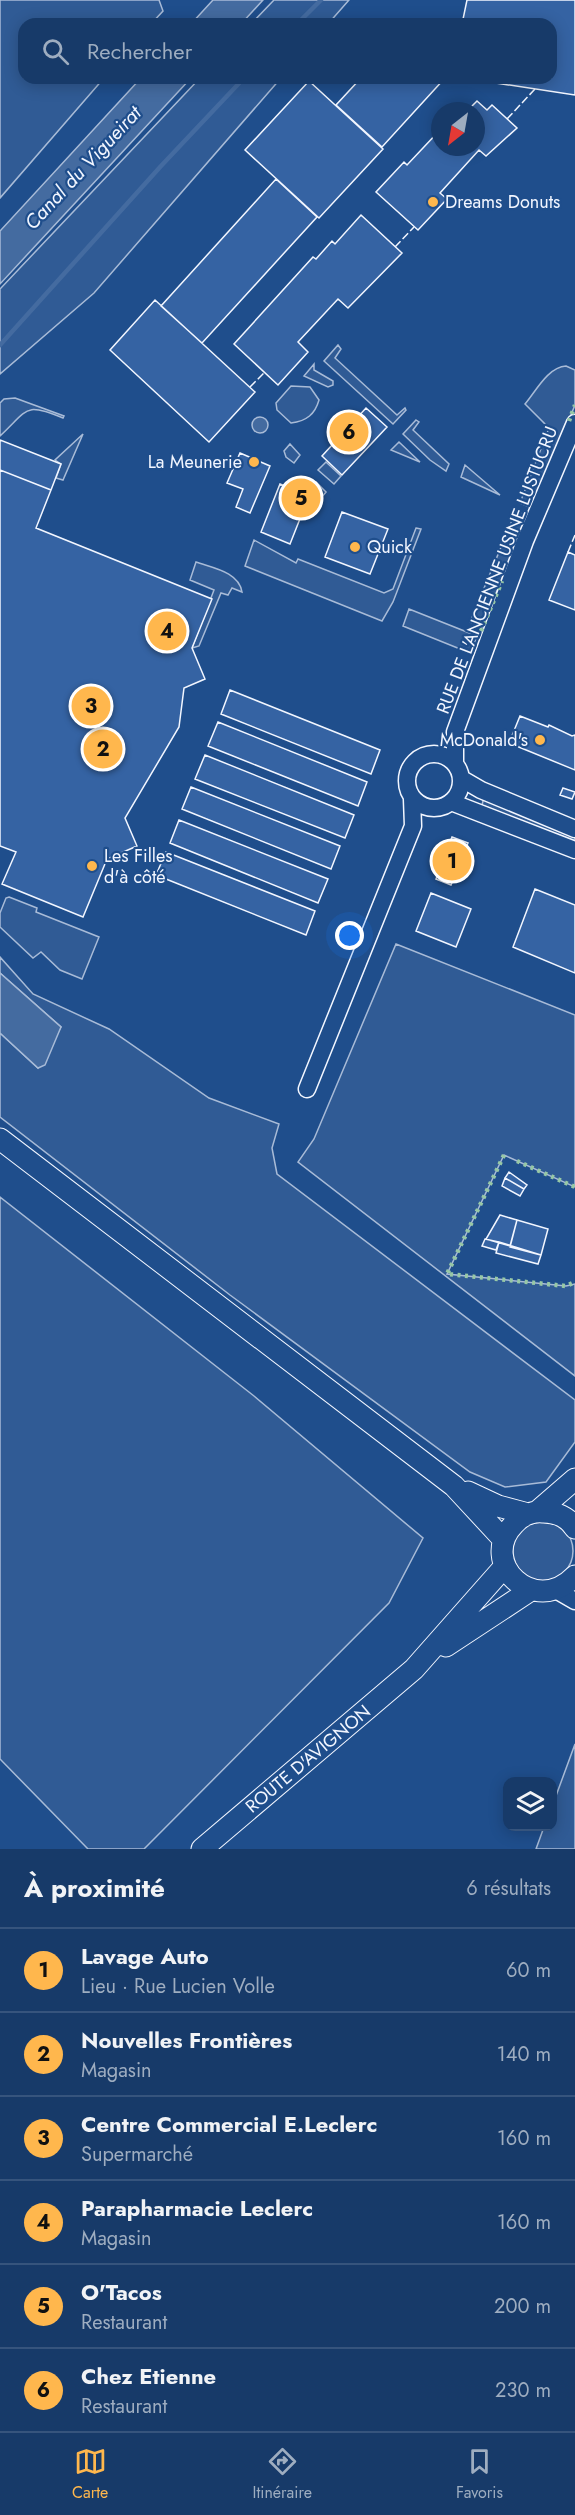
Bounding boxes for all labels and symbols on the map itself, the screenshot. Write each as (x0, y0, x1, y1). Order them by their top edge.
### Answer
water label: Canal du Vigueirat (18, 99, 149, 236)
north arrow (431, 102, 485, 156)
place label: Dreams Donuts (445, 189, 560, 215)
marker: Dreams Donuts (426, 195, 440, 209)
pin: 6 (330, 410, 368, 454)
street label: RUE DE L'ANCIENNE USINE LUSTUCRU (430, 422, 564, 718)
place label: La Meunerie (148, 449, 242, 475)
marker: La Meunerie (247, 455, 261, 469)
pin: 5 (282, 476, 320, 520)
place label: Quick (367, 534, 412, 560)
marker: Quick (348, 540, 362, 554)
pin: 4 (148, 608, 186, 654)
pin: 3 (72, 684, 110, 728)
pin: 2 (84, 726, 122, 771)
place label: McDonald's (440, 727, 528, 753)
marker: McDonald's (533, 733, 547, 747)
pin: 1 (432, 838, 472, 884)
place label: Les Filles d'à côté (104, 843, 173, 890)
marker: Les Filles d'à côté (85, 859, 99, 873)
your location (335, 921, 364, 950)
street label: ROUTE D'AVIGNON (240, 1699, 376, 1819)

